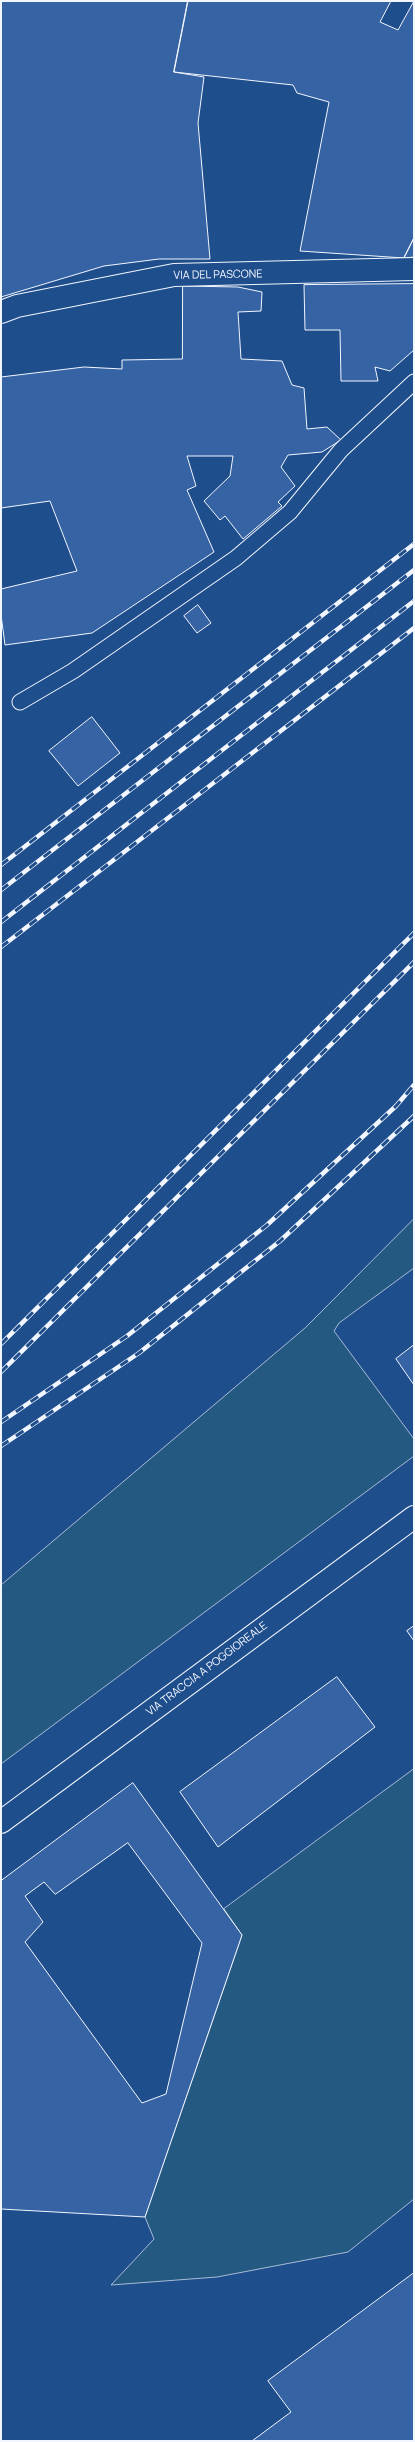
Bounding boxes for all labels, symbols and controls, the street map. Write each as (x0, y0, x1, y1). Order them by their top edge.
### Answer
street label: VIA DEL PASCONE (173, 268, 263, 282)
street label: VIA TRACCIA A POGGIOREALE (144, 1619, 270, 1719)

